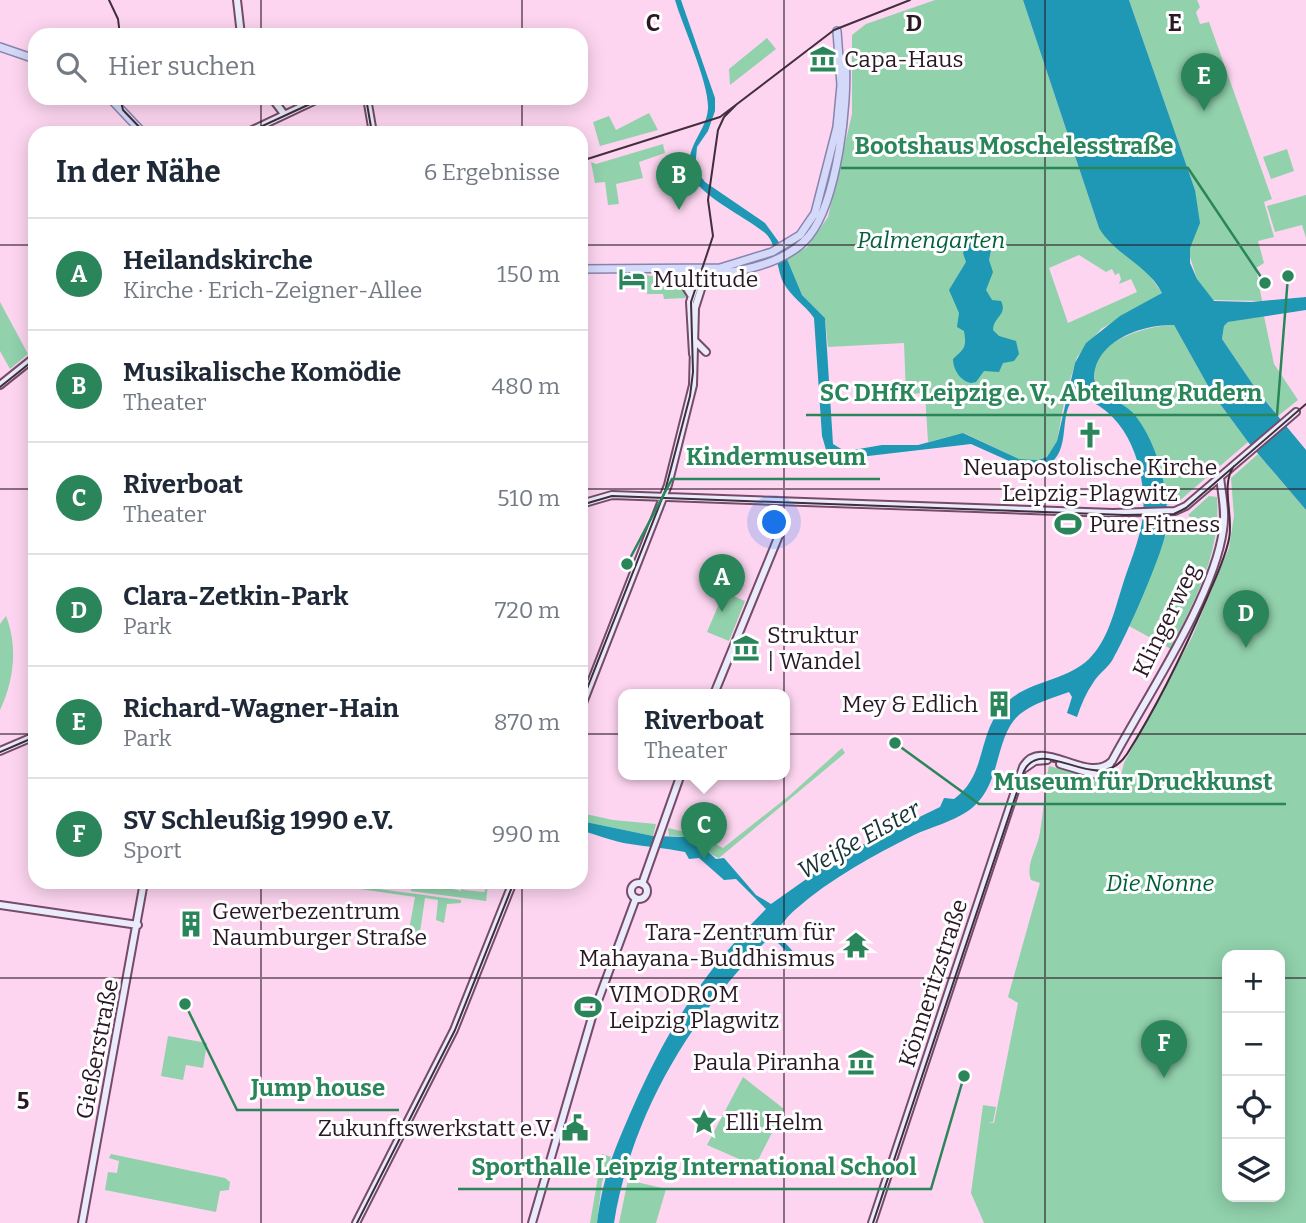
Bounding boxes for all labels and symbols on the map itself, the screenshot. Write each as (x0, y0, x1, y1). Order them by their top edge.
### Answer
text: C (646, 9, 660, 37)
text: D (906, 9, 922, 37)
text: E (1168, 9, 1182, 37)
museum icon: Capa-Haus (808, 44, 838, 74)
place label: Capa-Haus (844, 45, 964, 73)
pin: E (1181, 53, 1227, 111)
callout: Bootshaus Moschelesstraße (841, 123, 1188, 168)
text: Bootshaus Moschelesstraße (855, 132, 1173, 160)
pin: B (656, 152, 702, 210)
park label: Palmengarten (857, 226, 1005, 254)
hotel icon: Multitude (617, 264, 647, 294)
place label: Multitude (653, 265, 758, 293)
callout: SC DHfK Leipzig e. V., Abteilung Rudern (806, 370, 1277, 415)
text: SC DHfK Leipzig e. V., Abteilung Rudern (820, 379, 1263, 407)
church icon: Neuapostolische Kirche Leipzig-Plagwitz (1075, 420, 1105, 450)
callout: Kindermuseum (672, 434, 880, 479)
text: Kindermuseum (686, 443, 866, 471)
place label: Neuapostolische Kirche Leipzig-Plagwitz (963, 453, 1217, 507)
your location (757, 505, 791, 539)
sports icon: Pure Fitness (1053, 509, 1083, 539)
place label: Pure Fitness (1089, 510, 1220, 538)
pin: A (699, 554, 745, 612)
street label: Klingerweg (1126, 558, 1206, 682)
pin: D (1223, 590, 1269, 648)
place label: Struktur | Wandel (767, 621, 861, 675)
museum icon: Struktur | Wandel (731, 633, 761, 663)
building icon: Mey & Edlich (984, 689, 1014, 719)
place label: Mey & Edlich (842, 690, 978, 718)
callout: Museum für Druckkunst (979, 759, 1286, 804)
text: Museum für Druckkunst (994, 768, 1273, 796)
water label: Weiße Elster (793, 794, 926, 885)
pin: C (681, 802, 727, 860)
park label: Die Nonne (1106, 869, 1214, 897)
street label: Könneritzstraße (893, 896, 973, 1070)
place label: Gewerbezentrum Naumburger Straße (212, 897, 427, 951)
building icon: Gewerbezentrum Naumburger Straße (176, 909, 206, 939)
place label: Tara-Zentrum für Mahayana-Buddhismus (579, 918, 835, 972)
temple icon: Tara-Zentrum für Mahayana-Buddhismus (841, 930, 871, 960)
street label: Gießerstraße (70, 977, 124, 1121)
place label: VIMODROM Leipzig Plagwitz (609, 980, 779, 1034)
sports icon: VIMODROM Leipzig Plagwitz (573, 992, 603, 1022)
pin: F (1141, 1020, 1187, 1078)
museum icon: Paula Piranha (846, 1047, 876, 1077)
place label: Paula Piranha (693, 1048, 840, 1076)
callout: Jump house (237, 1065, 399, 1110)
text: Jump house (249, 1074, 385, 1102)
text: 5 (17, 1087, 29, 1115)
place icon: Elli Helm (689, 1107, 719, 1137)
place label: Elli Helm (725, 1108, 823, 1136)
public building icon: Zukunftswerkstatt e.V. (560, 1113, 590, 1143)
place label: Zukunftswerkstatt e.V. (318, 1114, 554, 1142)
callout: Sporthalle Leipzig International School (458, 1144, 931, 1189)
text: Sporthalle Leipzig International School (471, 1153, 917, 1181)

